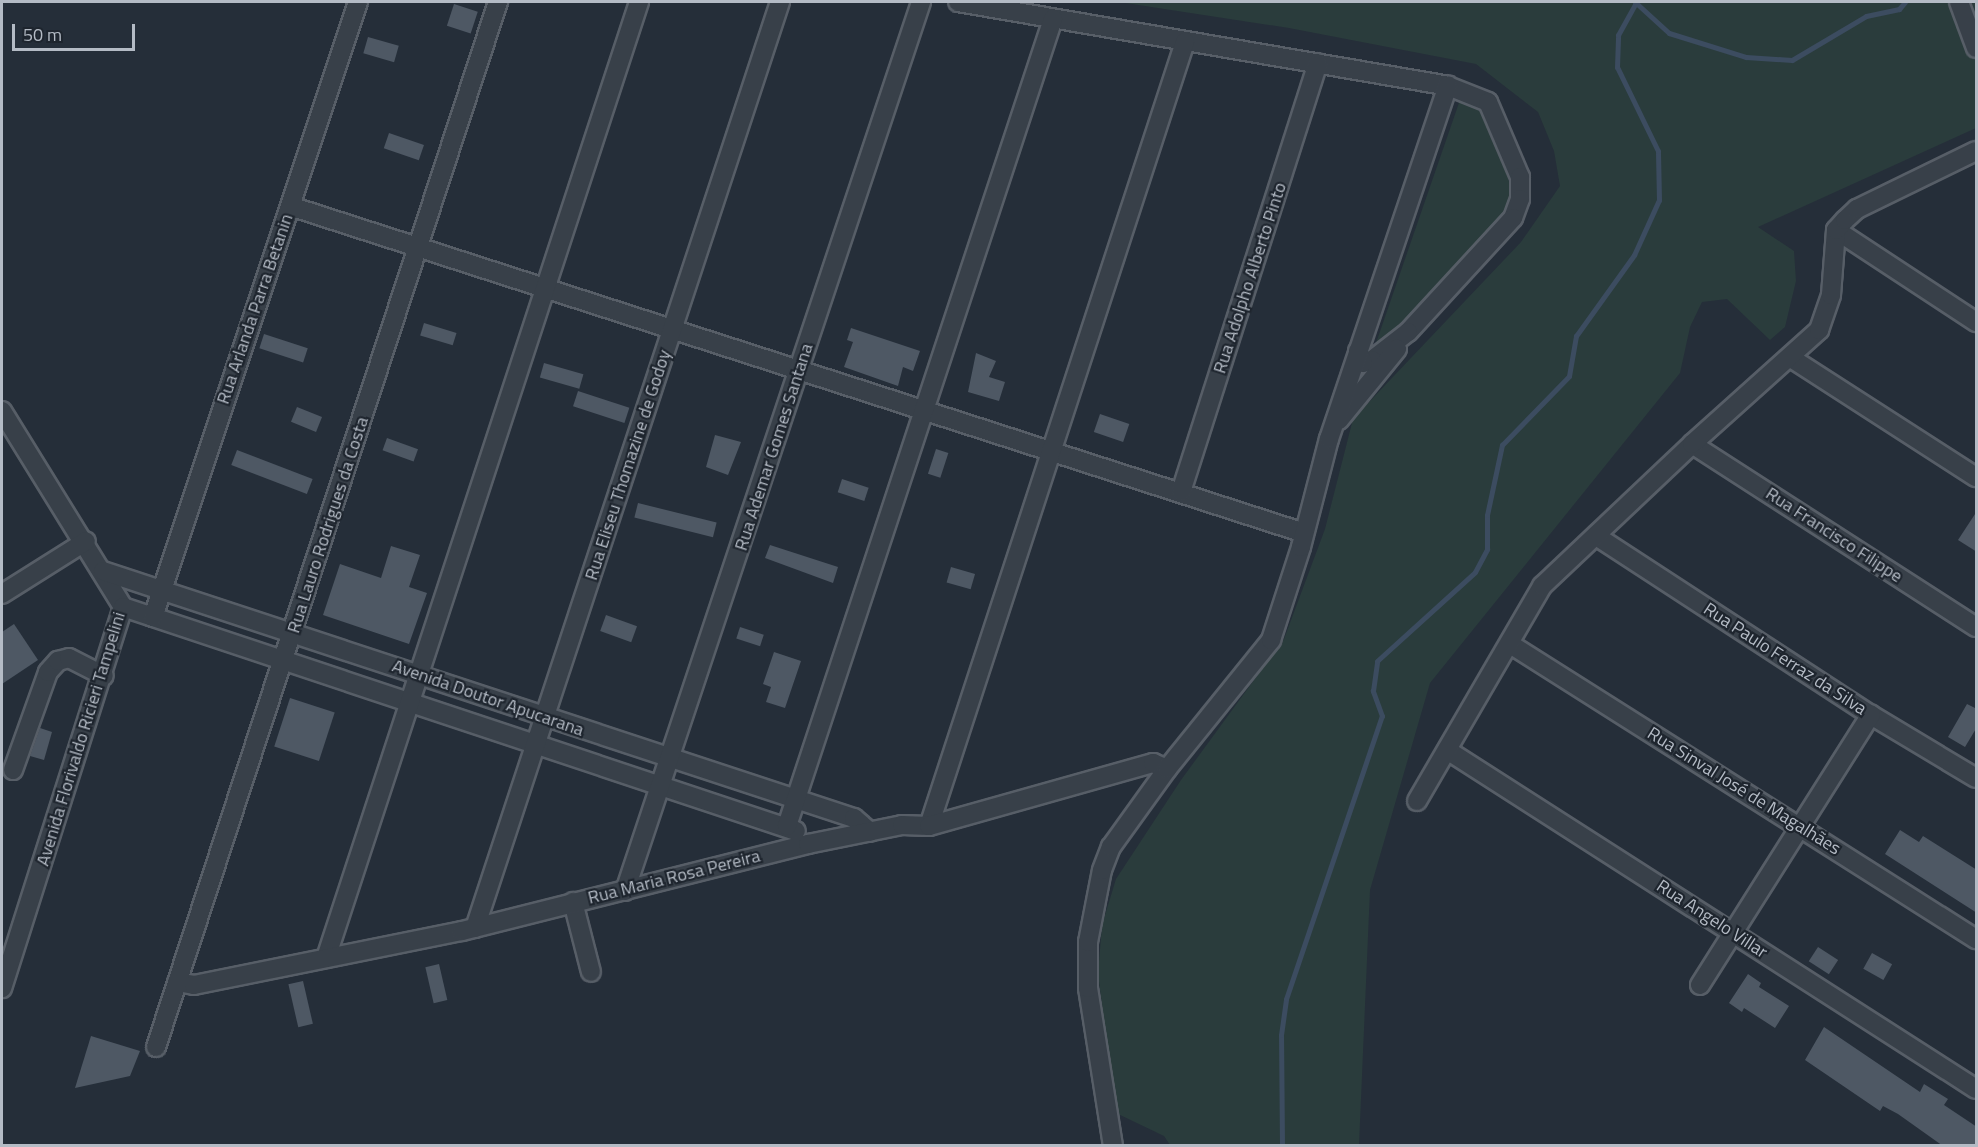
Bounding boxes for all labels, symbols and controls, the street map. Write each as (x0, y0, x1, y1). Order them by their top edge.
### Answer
scale bar (15, 12, 138, 50)
text: 50 m (23, 21, 62, 48)
street label: Rua Adolpho Alberto Pinto (1209, 180, 1291, 376)
street label: Rua Arlanda Parra Betanin (212, 211, 298, 407)
street label: Rua Ademar Gomes Santana (730, 341, 818, 553)
street label: Rua Eliseu Thomazine de Godoy (581, 347, 675, 583)
street label: Rua Lauro Rodrigues da Costa (283, 414, 373, 636)
street label: Rua Francisco Filippe (1762, 483, 1906, 587)
street label: Rua Paulo Ferraz da Silva (1699, 598, 1871, 720)
street label: Avenida Florivaldo Ricieri Tampelini (32, 609, 130, 869)
street label: Avenida Doutor Apucarana (389, 655, 587, 741)
street label: Rua Sinval José de Magalhães (1643, 723, 1845, 859)
street label: Rua Maria Rosa Pereira (586, 845, 762, 909)
street label: Rua Angelo Villar (1652, 875, 1772, 963)

